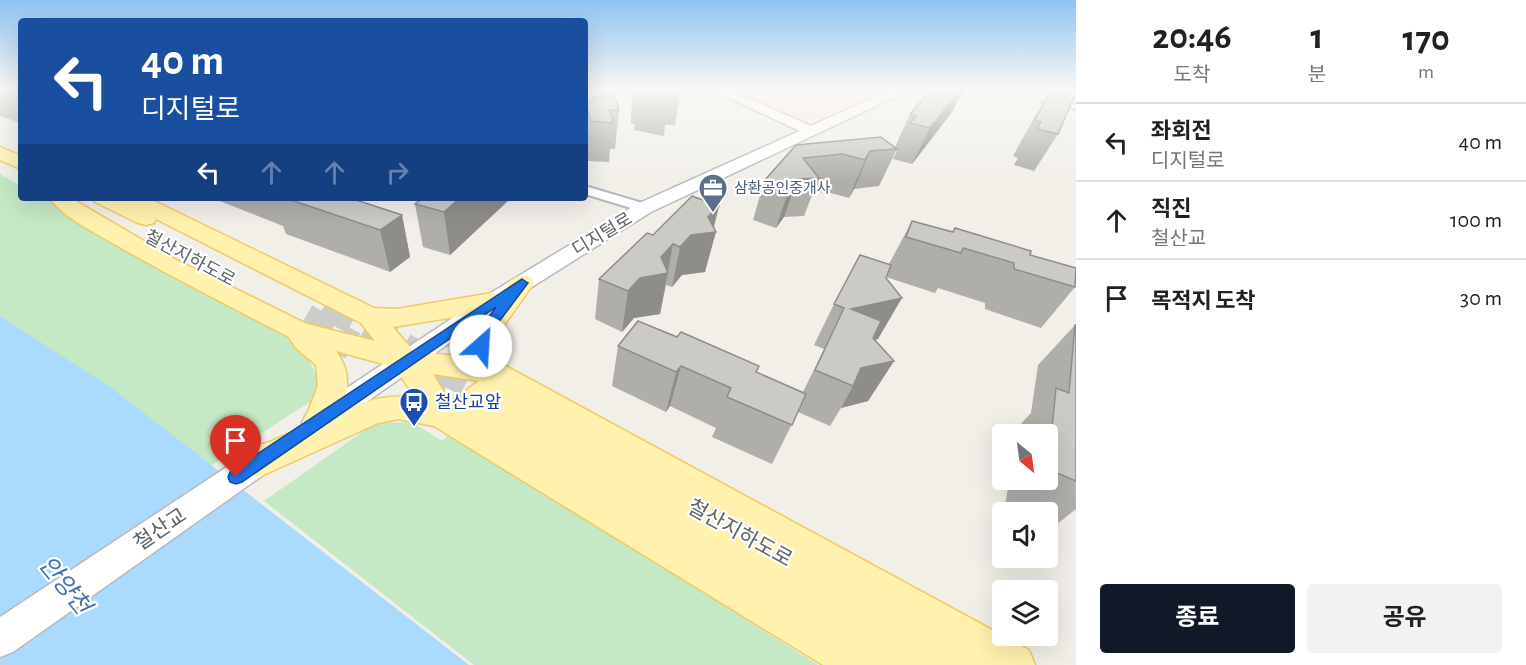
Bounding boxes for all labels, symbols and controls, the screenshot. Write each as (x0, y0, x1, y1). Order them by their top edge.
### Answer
text: 20:46 (1152, 19, 1232, 55)
text: 1 (1311, 19, 1324, 55)
text: 170 (1402, 21, 1450, 57)
text: 40 m (141, 40, 224, 82)
icon: left (42, 42, 120, 120)
text: m (1418, 62, 1434, 82)
text: 도착 (1174, 65, 1210, 85)
text: 분 (1308, 65, 1326, 85)
text: 디지털로 (141, 96, 240, 123)
text: 좌회전 (1151, 120, 1212, 142)
icon: left (1100, 126, 1133, 159)
text: 40 m (1459, 131, 1502, 153)
text: 디지털로 (1151, 151, 1225, 171)
icon: left (192, 156, 225, 189)
icon: ahead (255, 156, 288, 189)
icon: ahead (318, 156, 351, 189)
icon: right (381, 156, 414, 189)
office icon: 삼환공인중개사 (697, 172, 729, 214)
place label: 삼환공인중개사 (734, 179, 831, 196)
text: 직진 (1151, 198, 1191, 220)
icon: ahead (1100, 204, 1133, 237)
street label: 디지털로 (568, 208, 636, 260)
text: 100 m (1450, 209, 1502, 231)
street label: 철산지하도로 (141, 226, 239, 290)
text: 철산교 (1151, 229, 1206, 249)
icon: arrive (1100, 282, 1133, 315)
text: 30 m (1460, 287, 1502, 309)
text: 목적지 도착 (1151, 290, 1256, 312)
position arrow (449, 314, 513, 378)
bus stop icon: 철산교앞 (398, 386, 430, 428)
place label: 철산교앞 (435, 393, 501, 412)
pin (210, 415, 261, 477)
icon: arrive (219, 424, 252, 457)
north arrow (992, 424, 1058, 490)
map controls (992, 424, 1058, 646)
street label: 철산지하도로 (684, 495, 796, 571)
button: sound (992, 502, 1058, 568)
street label: 철산교 (130, 504, 190, 554)
water label: 안양천 (34, 552, 97, 621)
button: layers (992, 580, 1058, 646)
button: 종료 (1100, 584, 1295, 653)
button: 공유 (1307, 584, 1502, 653)

